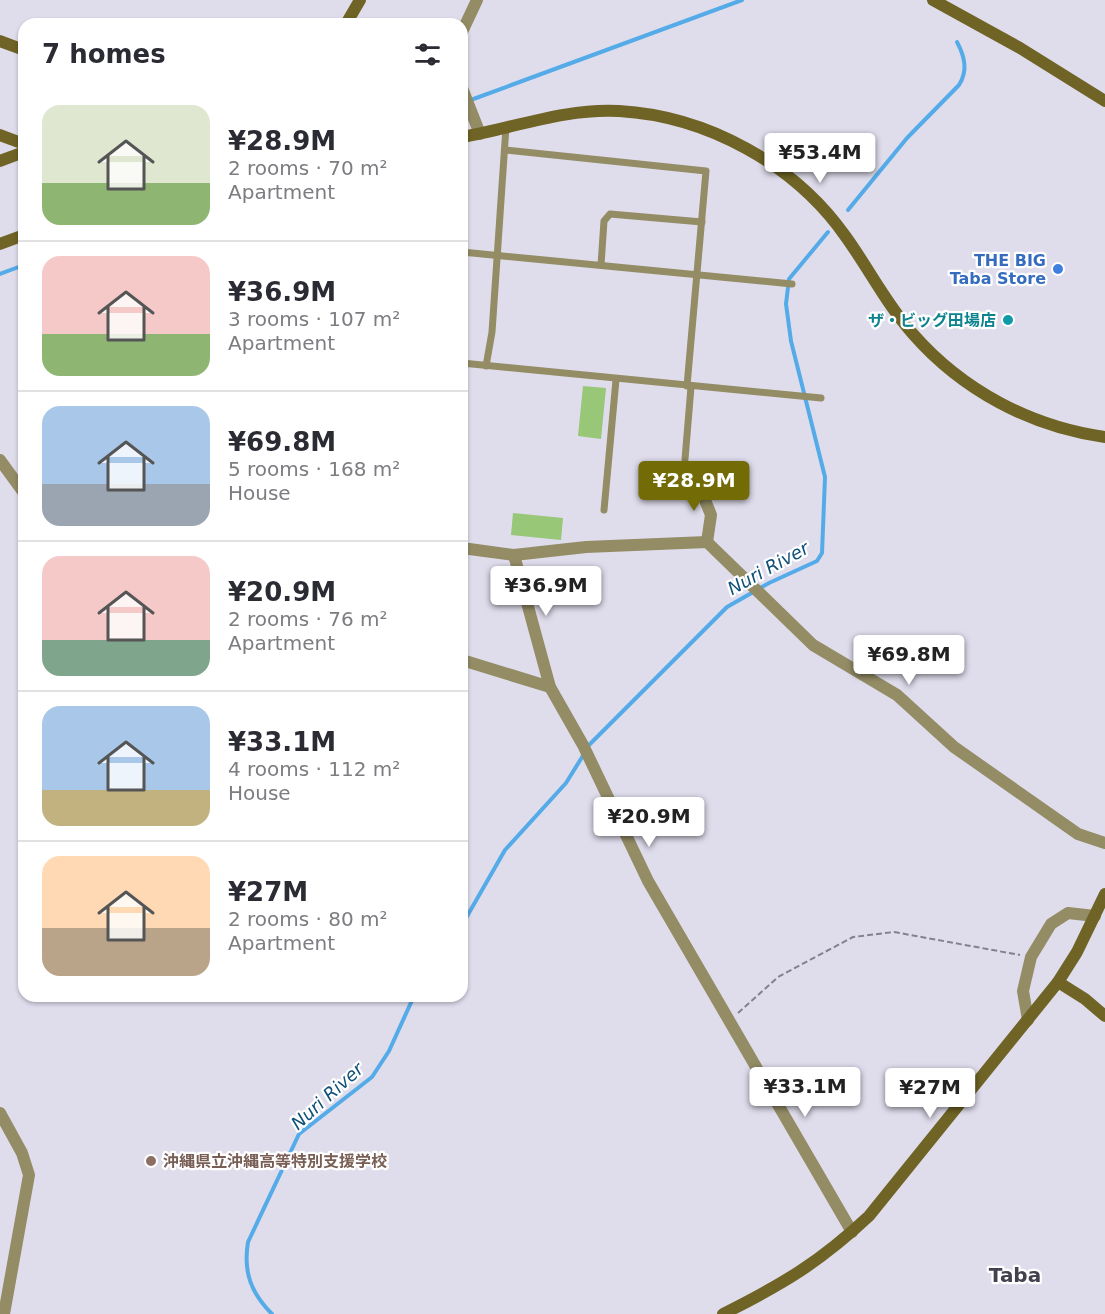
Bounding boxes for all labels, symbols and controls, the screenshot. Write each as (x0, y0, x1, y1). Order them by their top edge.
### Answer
icon: filters (411, 38, 444, 71)
text: 7 homes (42, 39, 166, 69)
text: ¥28.9M (228, 126, 336, 156)
icon: home (90, 129, 162, 201)
pin: ¥53.4M (771, 133, 869, 184)
text: ¥53.4M (778, 140, 862, 164)
text: 2 rooms · 70 m² (228, 156, 388, 180)
text: Apartment (228, 180, 335, 204)
place label: THE BIG Taba Store (950, 251, 1046, 288)
marker: THE BIG Taba Store (1051, 262, 1065, 276)
text: ¥36.9M (228, 277, 336, 307)
icon: home (90, 280, 162, 352)
text: 3 rooms · 107 m² (228, 307, 400, 331)
place label: ザ・ビッグ田場店 (868, 311, 996, 330)
marker: ザ・ビッグ田場店 (1001, 313, 1015, 327)
text: Apartment (228, 331, 335, 355)
text: ¥69.8M (228, 427, 336, 457)
icon: home (90, 430, 162, 502)
text: 5 rooms · 168 m² (228, 457, 400, 481)
pin: ¥28.9M (645, 461, 743, 512)
text: ¥28.9M (652, 468, 736, 492)
text: House (228, 481, 291, 505)
water label: Nuri River (724, 536, 814, 599)
pin: ¥36.9M (497, 566, 595, 617)
text: ¥36.9M (504, 573, 588, 597)
text: ¥20.9M (228, 577, 336, 607)
icon: home (90, 580, 162, 652)
text: 2 rooms · 76 m² (228, 607, 388, 631)
text: Apartment (228, 631, 335, 655)
pin: ¥69.8M (860, 635, 958, 686)
text: ¥69.8M (867, 642, 951, 666)
text: ¥33.1M (228, 727, 336, 757)
icon: home (90, 730, 162, 802)
text: 4 rooms · 112 m² (228, 757, 400, 781)
text: House (228, 781, 291, 805)
pin: ¥20.9M (600, 797, 698, 848)
text: ¥20.9M (607, 804, 691, 828)
text: ¥27M (228, 877, 308, 907)
icon: home (90, 880, 162, 952)
text: 2 rooms · 80 m² (228, 907, 388, 931)
text: Apartment (228, 931, 335, 955)
water label: Nuri River (287, 1057, 369, 1134)
pin: ¥33.1M (756, 1067, 854, 1118)
pin: ¥27M (894, 1068, 966, 1119)
text: ¥33.1M (763, 1074, 847, 1098)
text: ¥27M (899, 1075, 961, 1099)
place label: 沖縄県立沖縄高等特別支援学校 (163, 1152, 387, 1171)
marker: 沖縄県立沖縄高等特別支援学校 (144, 1154, 158, 1168)
district label: Taba (989, 1263, 1041, 1287)

